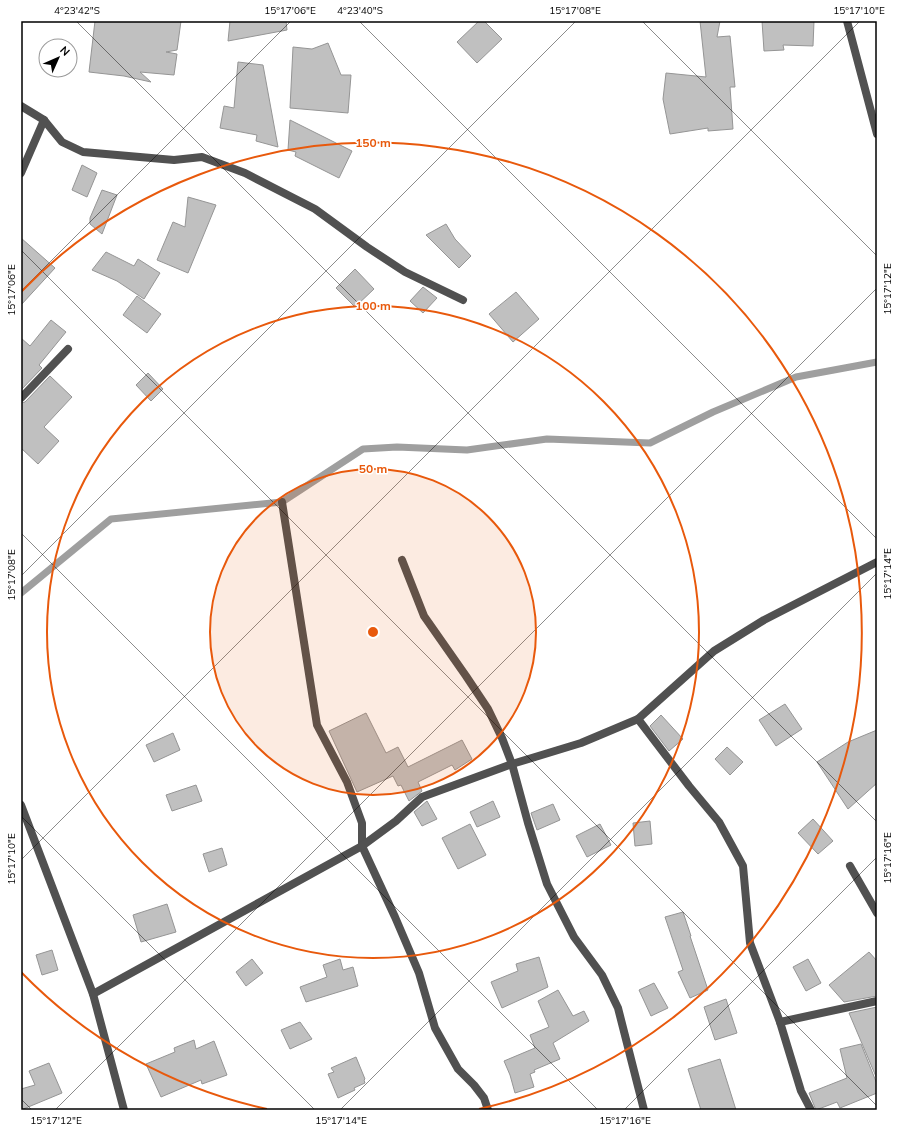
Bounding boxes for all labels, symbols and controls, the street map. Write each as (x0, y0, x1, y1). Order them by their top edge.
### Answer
text: 4°23'42"S (54, 4, 100, 17)
text: 15°17'06"E (264, 4, 316, 17)
text: 4°23'40"S (337, 4, 383, 17)
text: 15°17'08"E (549, 4, 601, 17)
text: 15°17'10"E (833, 4, 885, 17)
north arrow (38, 38, 78, 78)
text: N (57, 43, 73, 59)
text: 150 m (355, 135, 391, 150)
text: 15°17'12"E (881, 263, 894, 315)
text: 15°17'06"E (5, 264, 18, 316)
text: 100 m (355, 298, 391, 313)
text: 50 m (359, 461, 387, 476)
text: 15°17'14"E (881, 548, 894, 600)
text: 15°17'08"E (5, 549, 18, 601)
centre of rings (366, 625, 380, 639)
text: 15°17'16"E (881, 832, 894, 884)
text: 15°17'10"E (5, 833, 18, 885)
text: 15°17'12"E (30, 1114, 82, 1127)
text: 15°17'14"E (315, 1114, 367, 1127)
text: 15°17'16"E (599, 1114, 651, 1127)

